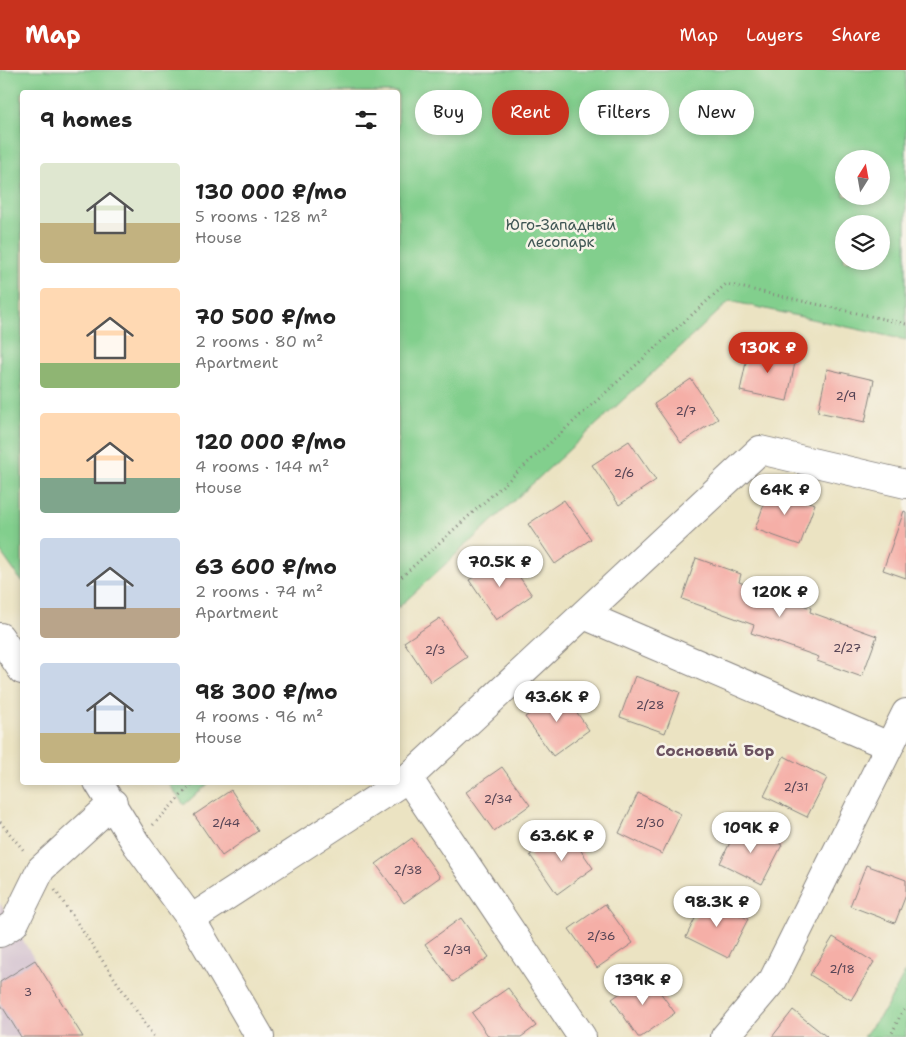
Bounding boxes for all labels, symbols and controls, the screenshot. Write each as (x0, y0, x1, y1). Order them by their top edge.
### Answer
text: Map (25, 19, 81, 51)
text: Map (680, 23, 718, 47)
text: Layers (746, 23, 803, 47)
text: Share (831, 23, 881, 47)
chip: Buy (415, 90, 482, 135)
chip: Rent (492, 90, 569, 135)
chip: Filters (579, 90, 669, 135)
chip: New (679, 90, 754, 135)
text: 9 homes (40, 106, 132, 134)
icon: filters (352, 106, 380, 134)
north arrow (835, 150, 890, 205)
map controls (835, 150, 890, 270)
text: 130 000 ₽/mo (195, 178, 347, 206)
icon: home (80, 183, 140, 243)
text: 5 rooms · 128 m² (195, 206, 328, 227)
park label: Юго-Западный лесопарк (506, 215, 616, 252)
button: layers (835, 215, 890, 270)
text: House (195, 227, 242, 248)
text: 70 500 ₽/mo (195, 303, 336, 331)
icon: home (80, 308, 140, 368)
text: 2 rooms · 80 m² (195, 331, 323, 352)
pin: 130K ₽ (727, 332, 809, 374)
text: 130K ₽ (740, 337, 796, 358)
text: Apartment (195, 352, 278, 373)
house number: 2/9 (836, 388, 856, 404)
house number: 2/7 (676, 403, 696, 419)
text: 120 000 ₽/mo (195, 428, 346, 456)
icon: home (80, 433, 140, 493)
text: 4 rooms · 144 m² (195, 456, 329, 477)
house number: 2/6 (614, 465, 634, 481)
pin: 64K ₽ (750, 474, 820, 516)
text: House (195, 477, 242, 498)
text: 64K ₽ (760, 479, 810, 500)
pin: 70.5K ₽ (454, 546, 546, 588)
text: 70.5K ₽ (468, 551, 532, 572)
text: 63 600 ₽/mo (195, 553, 337, 581)
icon: home (80, 558, 140, 618)
pin: 120K ₽ (739, 576, 821, 618)
text: 2 rooms · 74 m² (195, 581, 323, 602)
text: 120K ₽ (752, 581, 808, 602)
text: Apartment (195, 602, 278, 623)
house number: 2/27 (833, 640, 861, 656)
house number: 2/3 (425, 642, 445, 658)
text: 98 300 ₽/mo (195, 678, 338, 706)
pin: 43.6K ₽ (511, 680, 603, 723)
icon: home (80, 683, 140, 743)
text: 43.6K ₽ (525, 686, 589, 707)
house number: 2/28 (636, 697, 664, 713)
text: 4 rooms · 96 m² (195, 706, 323, 727)
text: House (195, 727, 242, 748)
district label: Сосновый Бор (656, 740, 775, 761)
house number: 2/31 (783, 779, 809, 795)
house number: 2/34 (484, 791, 512, 807)
pin: 109K ₽ (710, 812, 792, 854)
house number: 2/44 (212, 815, 240, 831)
house number: 2/30 (636, 815, 664, 831)
text: 109K ₽ (723, 817, 779, 838)
pin: 63.6K ₽ (516, 820, 608, 862)
text: 63.6K ₽ (530, 825, 594, 846)
house number: 2/38 (394, 862, 422, 878)
pin: 98.3K ₽ (671, 886, 763, 928)
text: 98.3K ₽ (684, 891, 750, 912)
house number: 2/36 (587, 928, 615, 944)
house number: 2/39 (443, 942, 471, 958)
house number: 2/18 (829, 961, 855, 977)
pin: 139K ₽ (602, 964, 684, 1006)
text: 139K ₽ (615, 969, 671, 990)
house number: 3 (24, 984, 32, 1000)

